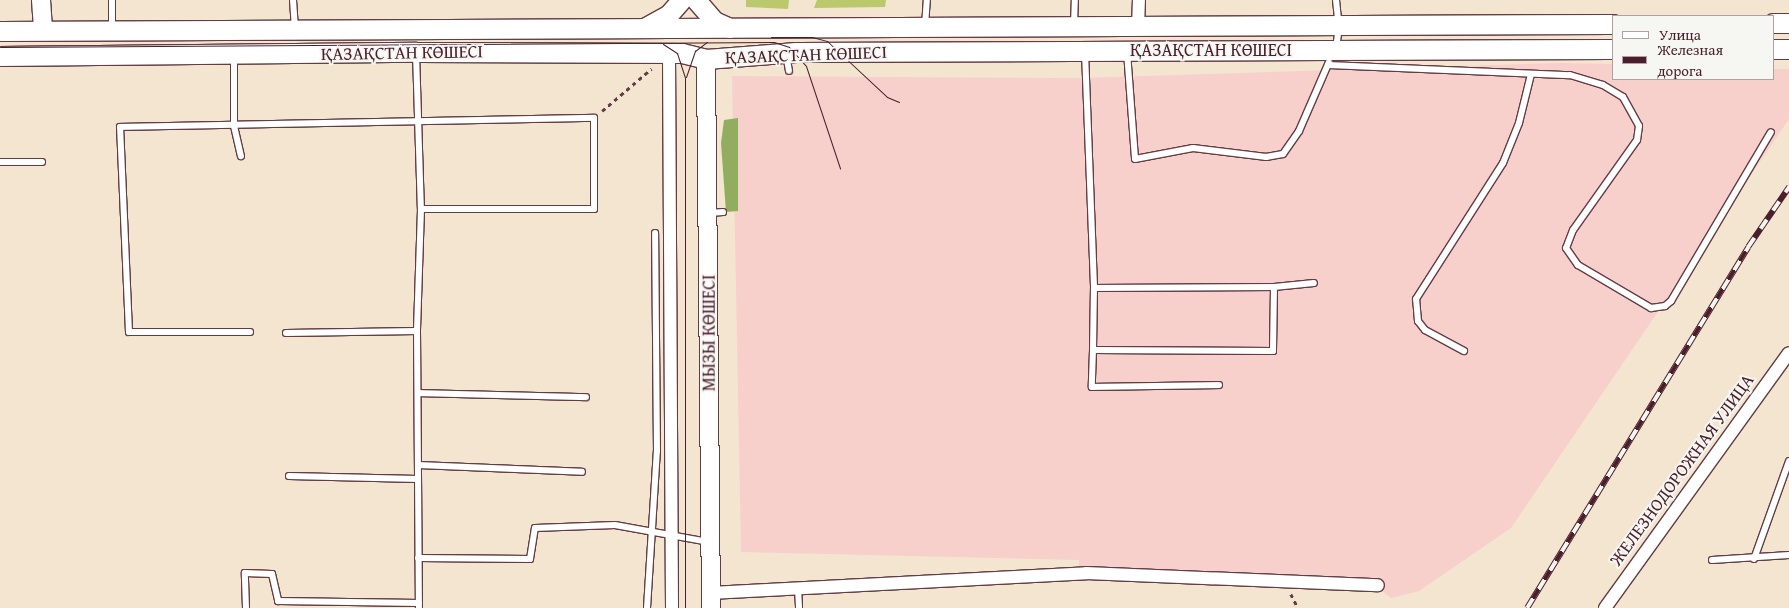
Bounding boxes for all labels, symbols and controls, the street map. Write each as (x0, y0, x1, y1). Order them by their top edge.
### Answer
legend (1612, 15, 1774, 80)
text: Улица (1659, 24, 1701, 45)
street label: ҚАЗАҚСТАН КӨШЕСІ (1130, 39, 1292, 61)
text: Железная дорога (1657, 39, 1723, 81)
street label: ҚАЗАҚСТАН КӨШЕСІ (321, 41, 483, 65)
street label: ҚАЗАҚСТАН КӨШЕСІ (725, 41, 887, 69)
street label: МЫЗЫ КӨШЕСІ (698, 275, 720, 391)
street label: ЖЕЛЕЗНОДОРОЖНАЯ УЛИЦА (1605, 370, 1759, 570)

